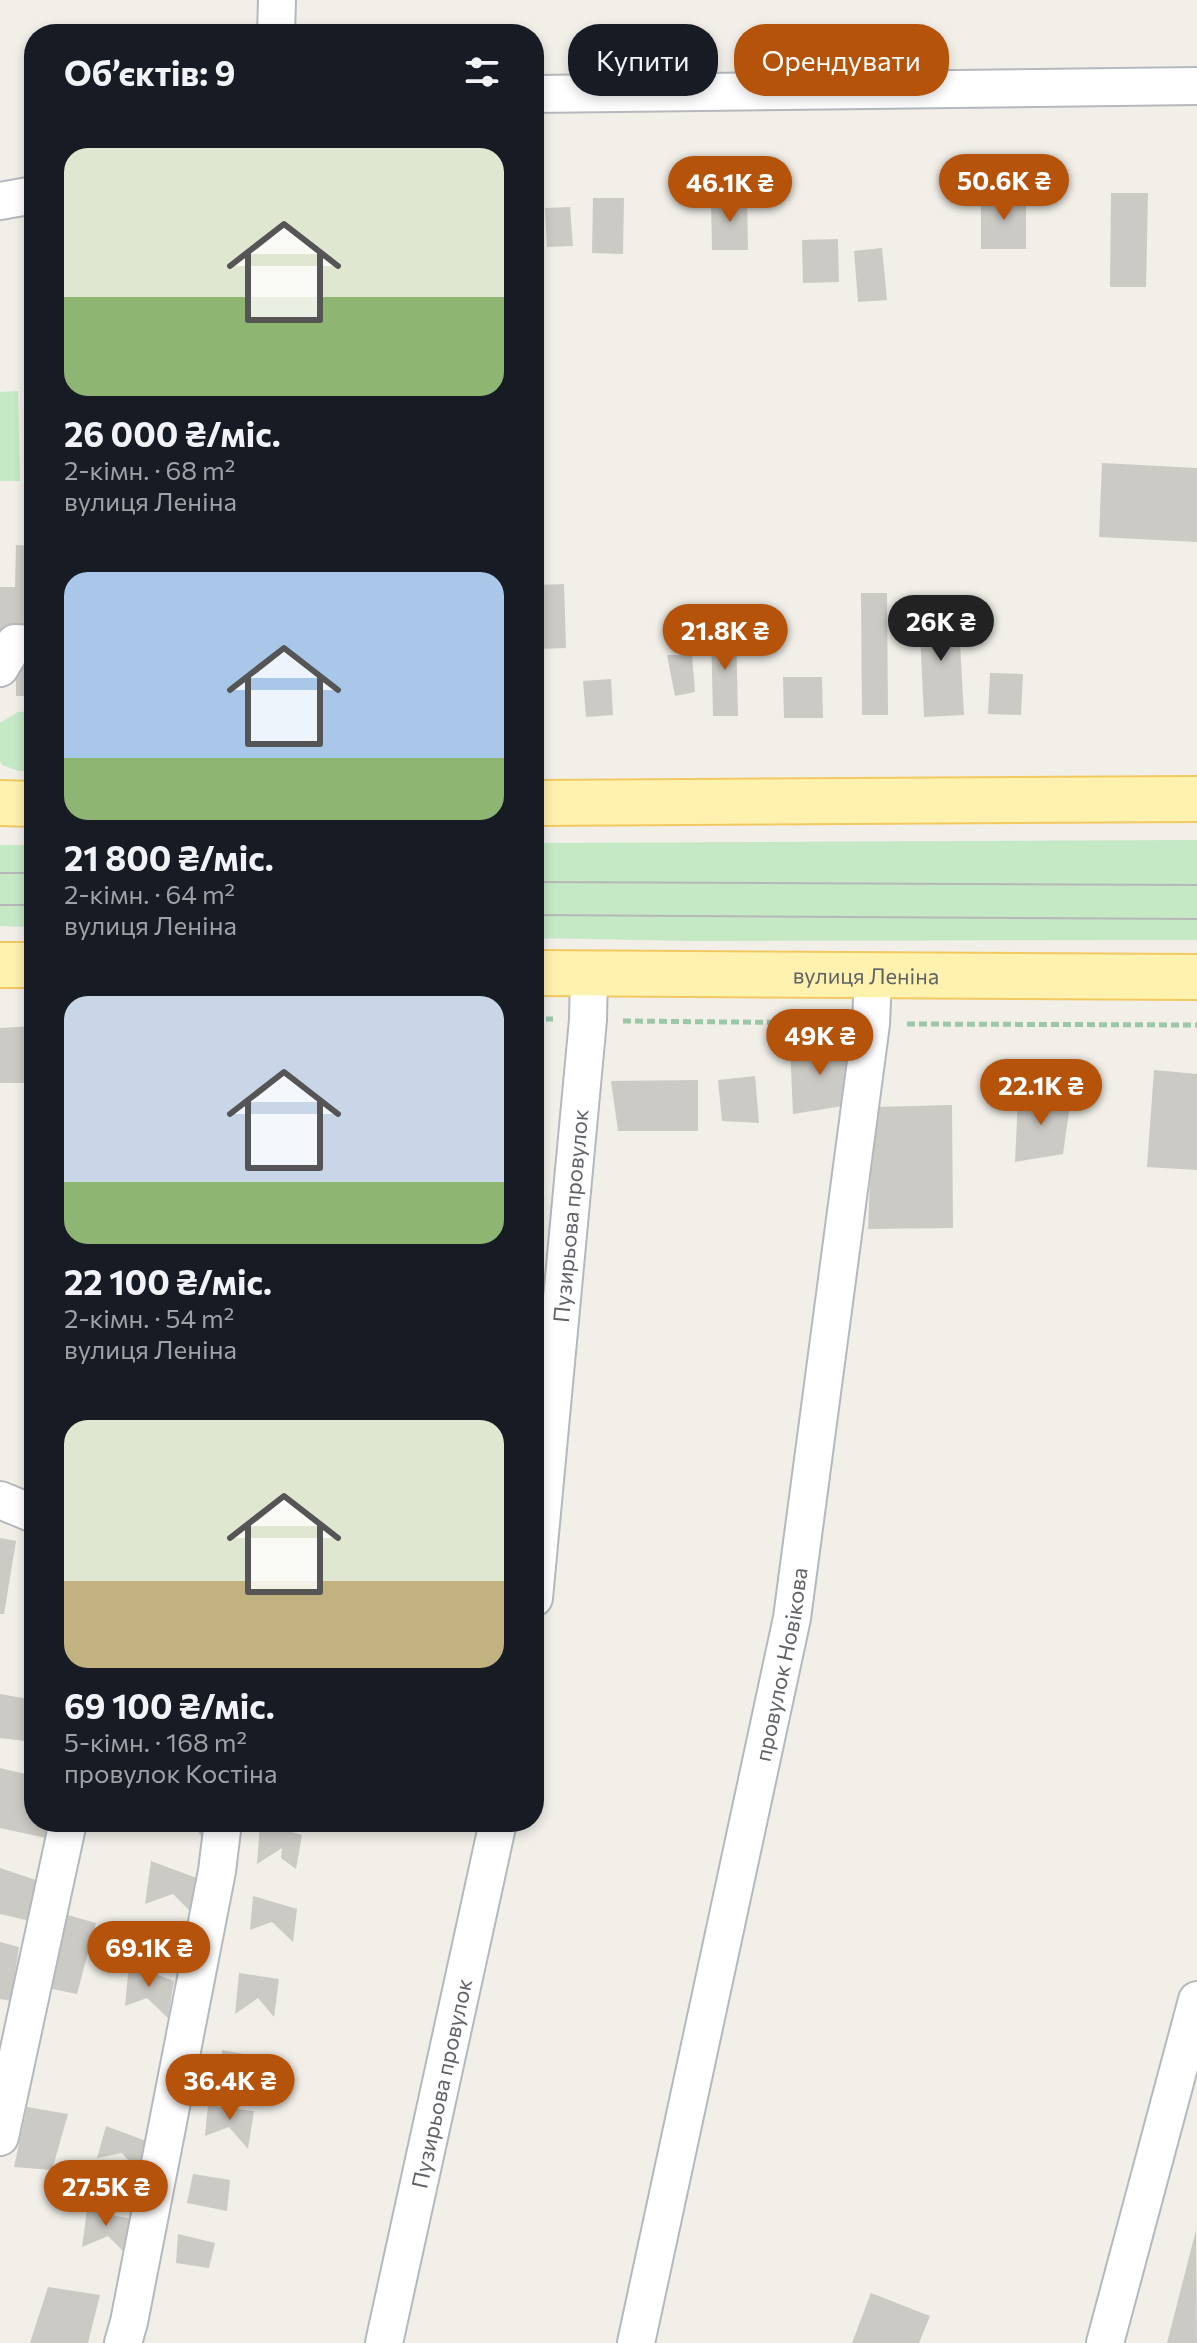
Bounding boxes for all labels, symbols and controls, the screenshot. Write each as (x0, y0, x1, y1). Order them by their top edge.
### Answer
chip: Купити (568, 24, 718, 96)
chip: Орендувати (734, 24, 949, 96)
icon: filters (460, 50, 504, 94)
text: Об’єктів: 9 (64, 51, 236, 93)
pin: 50.6K ₴ (930, 154, 1078, 222)
pin: 46.1K ₴ (656, 156, 804, 224)
text: 50.6K ₴ (957, 164, 1051, 195)
text: 46.1K ₴ (686, 166, 774, 197)
icon: home (212, 200, 356, 344)
text: 26 000 ₴/міс. (64, 412, 281, 454)
text: 2-кімн. · 68 m² (64, 454, 235, 485)
text: вулиця Леніна (64, 485, 237, 516)
pin: 26K ₴ (885, 595, 997, 663)
pin: 21.8K ₴ (651, 604, 799, 672)
text: 26K ₴ (906, 605, 976, 636)
text: 21.8K ₴ (681, 614, 769, 645)
icon: home (212, 624, 356, 768)
text: 21 800 ₴/міс. (64, 836, 274, 878)
text: 2-кімн. · 64 m² (64, 878, 235, 909)
text: вулиця Леніна (64, 909, 237, 940)
street label: вулиця Леніна (793, 961, 939, 989)
pin: 49K ₴ (764, 1009, 876, 1077)
text: 49K ₴ (784, 1019, 856, 1050)
icon: home (212, 1048, 356, 1192)
pin: 22.1K ₴ (967, 1059, 1115, 1127)
text: 22.1K ₴ (998, 1069, 1084, 1100)
street label: Пузирьова провулок (546, 1108, 593, 1324)
text: 22 100 ₴/міс. (64, 1260, 272, 1302)
text: 2-кімн. · 54 m² (64, 1302, 234, 1333)
text: вулиця Леніна (64, 1333, 237, 1364)
icon: home (212, 1472, 356, 1616)
street label: провулок Новікова (748, 1566, 812, 1764)
text: 69 100 ₴/міс. (64, 1684, 275, 1726)
text: 5-кімн. · 168 m² (64, 1726, 247, 1757)
text: провулок Костіна (64, 1757, 277, 1788)
pin: 69.1K ₴ (75, 1921, 223, 1989)
text: 69.1K ₴ (105, 1931, 193, 1962)
street label: Пузирьова провулок (405, 1975, 477, 2191)
pin: 36.4K ₴ (156, 2054, 304, 2122)
text: 36.4K ₴ (184, 2064, 276, 2095)
pin: 27.5K ₴ (32, 2160, 180, 2228)
text: 27.5K ₴ (62, 2170, 150, 2201)

